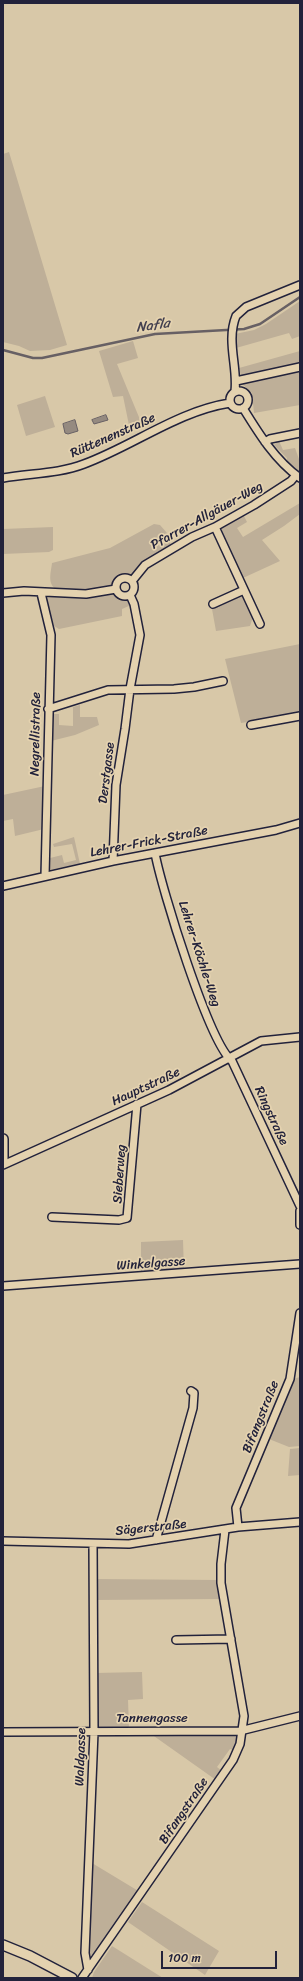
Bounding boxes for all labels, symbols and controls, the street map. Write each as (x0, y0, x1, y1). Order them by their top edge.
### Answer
water label: Nafla (135, 315, 171, 337)
street label: Rüttenenstraße (68, 410, 158, 462)
street label: Pfarrer-Allgäuer-Weg (148, 479, 266, 553)
street label: Negrellistraße (27, 692, 45, 776)
street label: Derstgasse (96, 741, 118, 805)
street label: Lehrer-Frick-Straße (89, 823, 209, 861)
street label: Lehrer-Köchle-Weg (175, 899, 223, 1009)
street label: Hauptstraße (109, 1064, 183, 1110)
street label: Ringstraße (251, 1084, 291, 1148)
street label: Sieberweg (110, 1144, 130, 1204)
street label: Winkelgasse (116, 1254, 186, 1274)
street label: Bifangstraße (239, 1378, 283, 1456)
street label: Sägerstraße (115, 1517, 187, 1539)
street label: Tannengasse (116, 1711, 188, 1727)
street label: Waldgasse (72, 1728, 90, 1786)
street label: Bifangstraße (156, 1775, 212, 1847)
scale bar (163, 1943, 279, 1969)
text: 100 m (168, 1947, 201, 1969)

